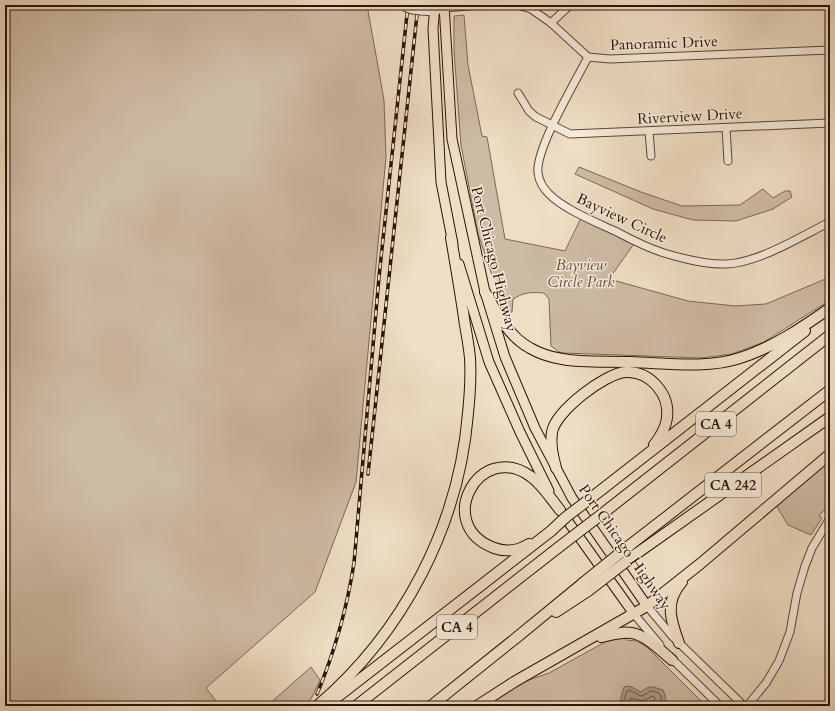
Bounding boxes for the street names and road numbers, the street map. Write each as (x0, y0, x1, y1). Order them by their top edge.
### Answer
street label: Panoramic Drive (610, 31, 718, 55)
street label: Riverview Drive (637, 103, 743, 129)
street label: Port Chicago Highway (466, 184, 522, 334)
street label: Bayview Circle (573, 188, 671, 248)
road number: CA 4 (696, 412, 736, 436)
road number: CA 242 (705, 473, 761, 497)
street label: Port Chicago Highway (574, 480, 676, 614)
road number: CA 4 (437, 615, 477, 639)

